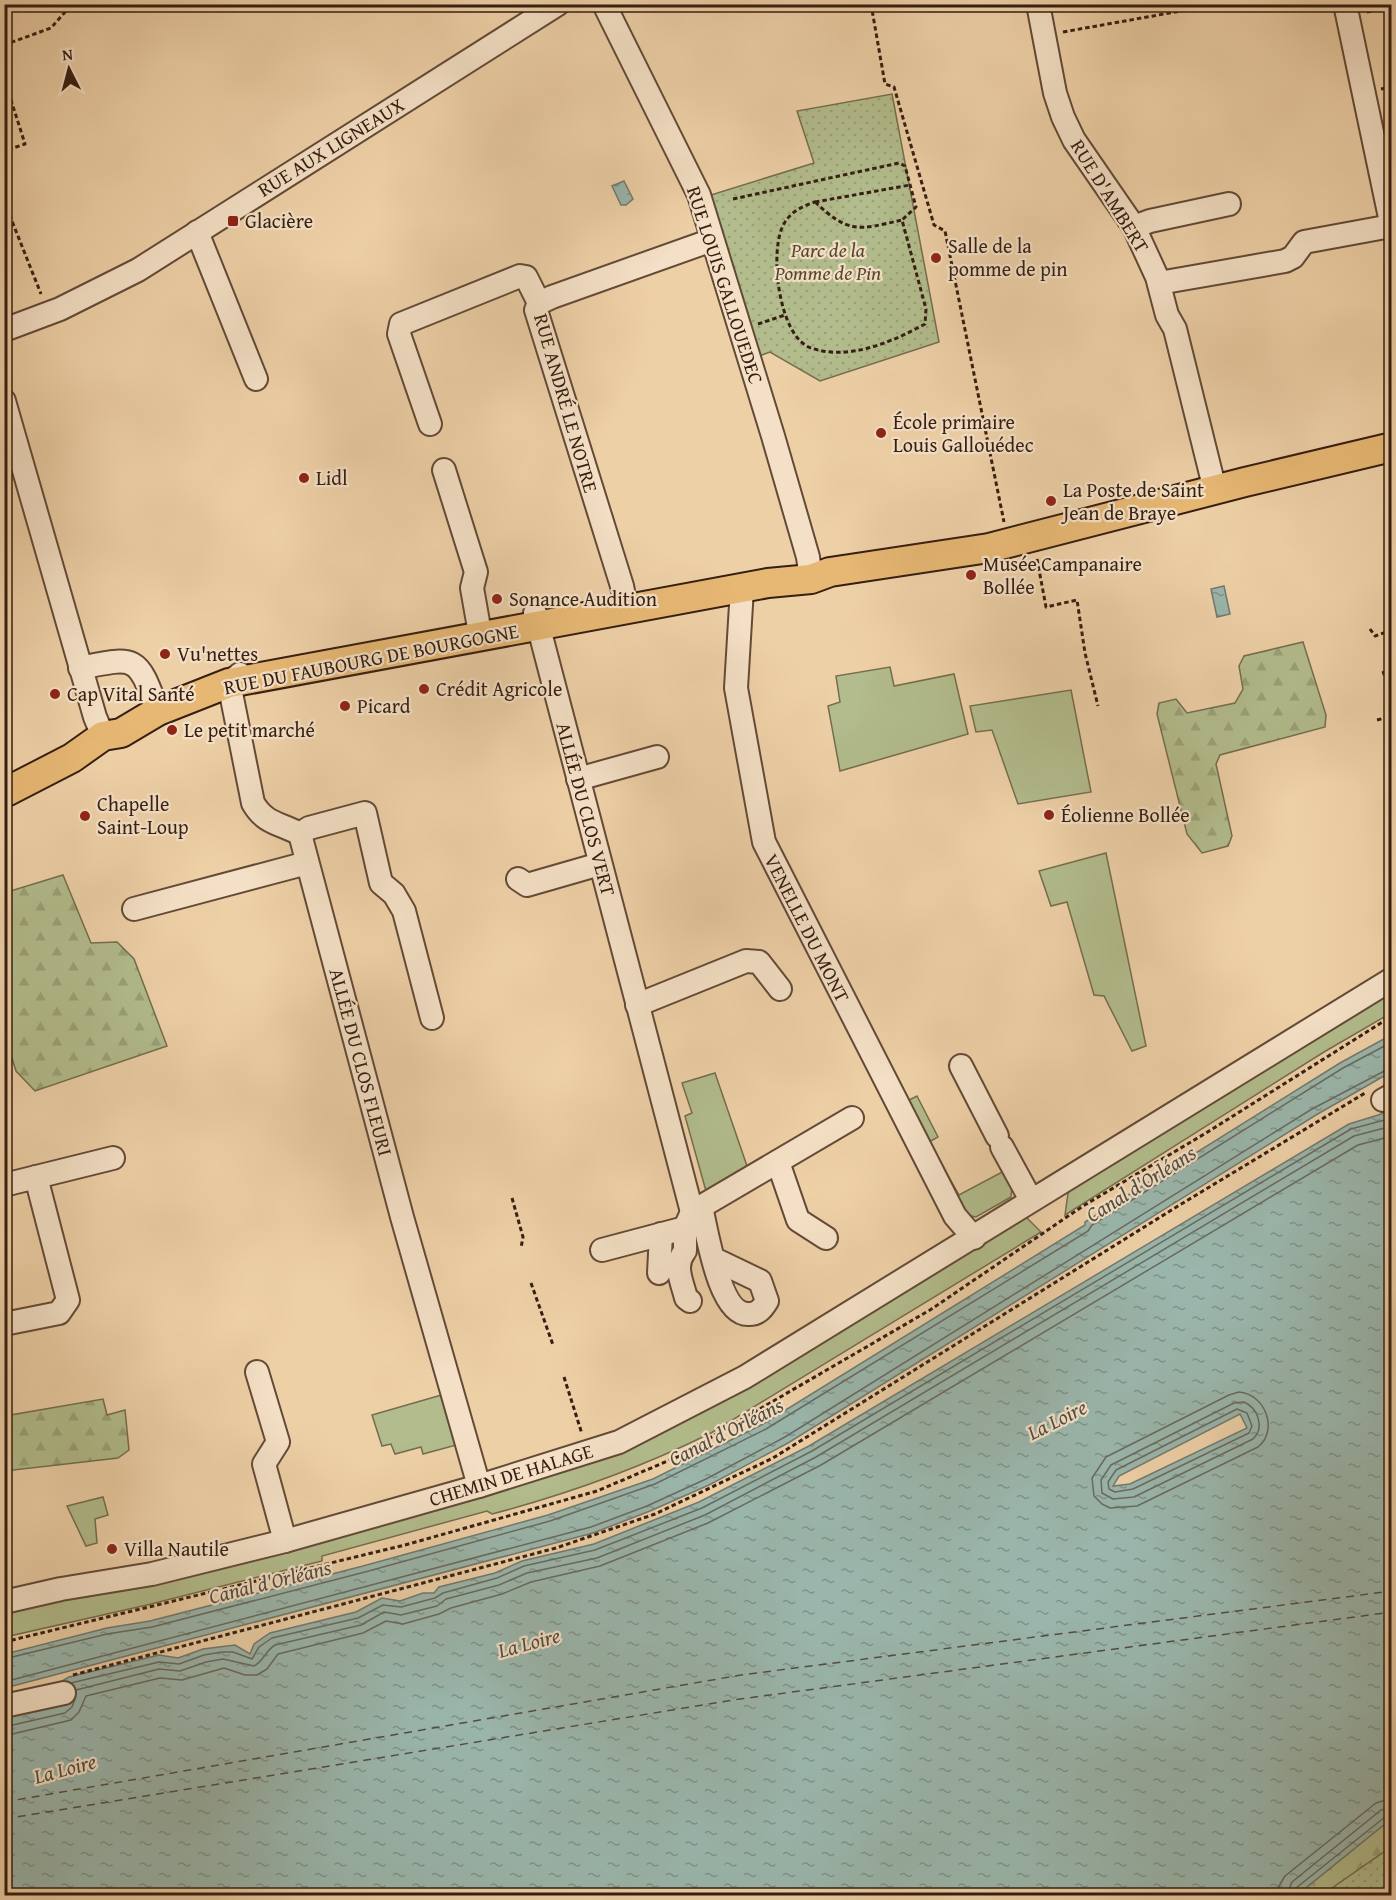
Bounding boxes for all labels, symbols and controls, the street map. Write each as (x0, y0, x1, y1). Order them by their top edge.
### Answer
north arrow (39, 39, 99, 99)
text: N (61, 42, 74, 67)
street label: RUE AUX LIGNEAUX (252, 89, 410, 203)
street label: RUE D'AMBERT (1064, 133, 1157, 258)
street label: RUE LOUIS GALLOUEDEC (680, 182, 771, 388)
place label: Glacière (245, 206, 313, 235)
marker: Glacière (226, 214, 240, 228)
place label: Salle de la pomme de pin (948, 231, 1068, 283)
park label: Parc de la Pomme de Pin (774, 235, 881, 287)
marker: Salle de la pomme de pin (929, 251, 943, 265)
street label: RUE ANDRÉ LE NOTRE (527, 310, 606, 496)
place label: École primaire Louis Gallouédec (893, 407, 1034, 459)
marker: École primaire Louis Gallouédec (874, 426, 888, 440)
place label: Lidl (316, 463, 348, 492)
marker: Lidl (297, 471, 311, 485)
place label: La Poste de Saint Jean de Braye (1060, 475, 1204, 527)
marker: La Poste de Saint Jean de Braye (1044, 494, 1058, 508)
place label: Musée Campanaire Bollée (983, 549, 1142, 601)
marker: Musée Campanaire Bollée (964, 568, 978, 582)
place label: Sonance Audition (509, 584, 657, 613)
marker: Sonance Audition (490, 592, 504, 606)
street label: RUE DU FAUBOURG DE BOURGOGNE (221, 616, 521, 701)
place label: Vu'nettes (177, 639, 258, 668)
marker: Vu'nettes (158, 647, 172, 661)
place label: Crédit Agricole (436, 674, 562, 703)
place label: Cap Vital Santé (67, 679, 195, 708)
marker: Crédit Agricole (417, 682, 431, 696)
marker: Cap Vital Santé (48, 687, 62, 701)
place label: Picard (357, 691, 411, 720)
marker: Picard (338, 699, 352, 713)
place label: Le petit marché (184, 715, 315, 744)
street label: ALLÉE DU CLOS VERT (549, 719, 624, 899)
marker: Le petit marché (165, 723, 179, 737)
place label: Chapelle Saint-Loup (97, 789, 189, 841)
place label: Éolienne Bollée (1061, 800, 1190, 829)
marker: Éolienne Bollée (1042, 808, 1056, 822)
marker: Chapelle Saint-Loup (78, 809, 92, 823)
street label: VENELLE DU MONT (758, 849, 857, 1007)
street label: ALLÉE DU CLOS FLEURI (322, 965, 401, 1159)
water label: Canal d'Orléans (1079, 1137, 1202, 1230)
water label: Canal d'Orléans (663, 1389, 789, 1474)
water label: La Loire (1021, 1391, 1092, 1448)
street label: CHEMIN DE HALAGE (425, 1436, 596, 1513)
place label: Villa Nautile (124, 1534, 229, 1563)
marker: Villa Nautile (105, 1542, 119, 1556)
water label: Canal d'Orléans (205, 1551, 335, 1612)
water label: La Loire (493, 1619, 563, 1666)
water label: La Loire (29, 1745, 99, 1792)

